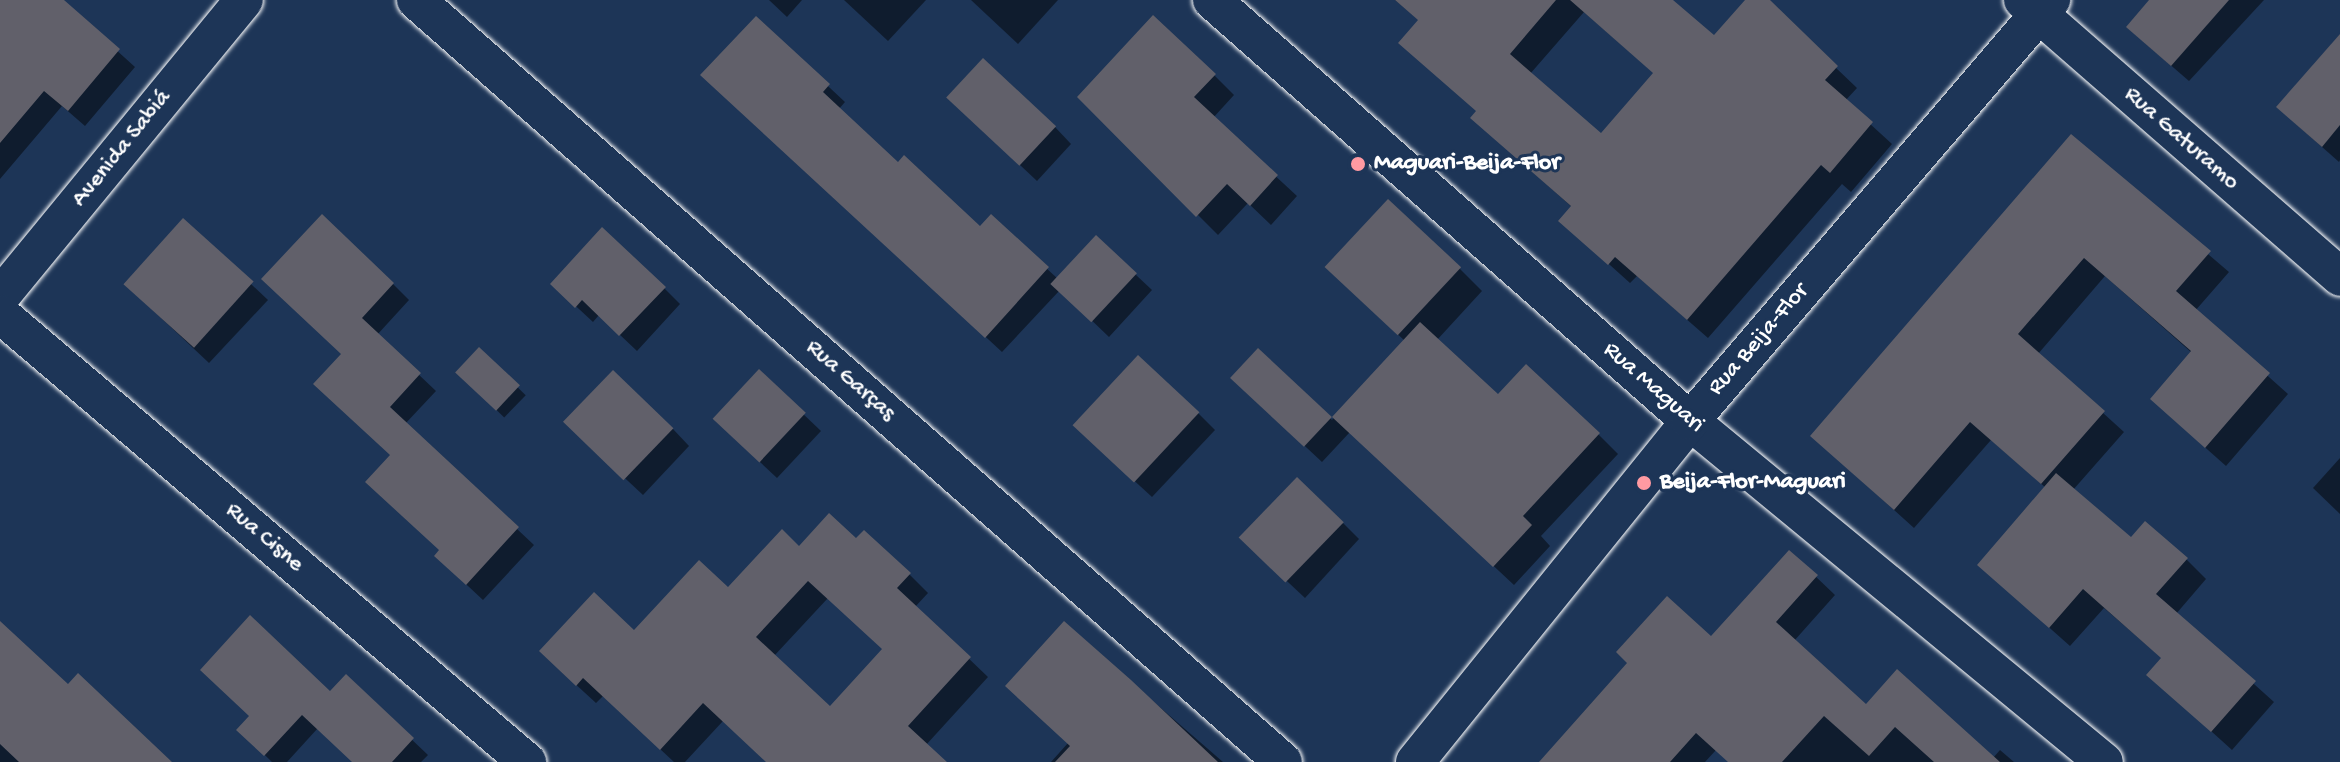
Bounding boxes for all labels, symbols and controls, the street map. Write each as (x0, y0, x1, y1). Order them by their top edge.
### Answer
street label: Rua Gaturamo (2117, 81, 2245, 197)
street label: Avenida Sabiá (66, 85, 178, 213)
place label: Maguari-Beija-Flor (1374, 150, 1560, 178)
marker: Maguari-Beija-Flor (1349, 155, 1367, 173)
street label: Rua Beija-Flor (1703, 278, 1815, 402)
street label: Rua Garças (799, 334, 901, 428)
street label: Rua Maguari (1596, 336, 1710, 440)
place label: Beija-Flor-Maguari (1660, 469, 1846, 497)
marker: Beija-Flor-Maguari (1635, 474, 1653, 492)
street label: Rua Cisne (219, 497, 309, 579)

